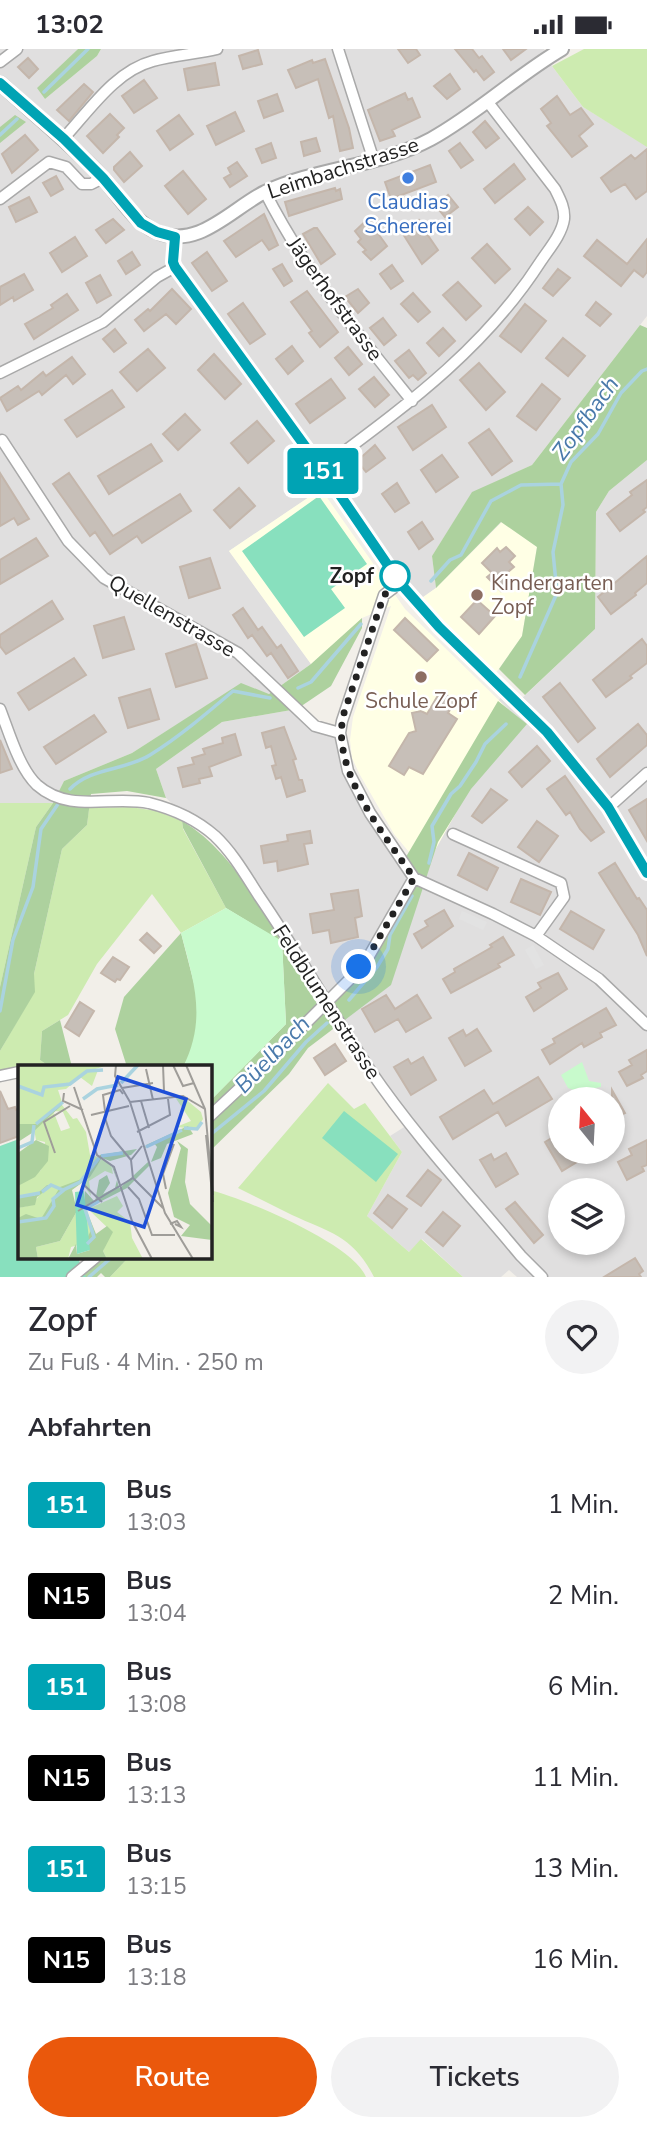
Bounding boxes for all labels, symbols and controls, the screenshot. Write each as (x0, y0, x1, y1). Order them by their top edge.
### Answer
text: 13:02 (35, 7, 104, 42)
street label: Leimbachstrasse (264, 130, 422, 206)
marker: Claudias Schererei (400, 170, 416, 186)
place label: Claudias Schererei (364, 188, 452, 240)
street label: Jägerhofstrasse (280, 231, 389, 367)
water label: Zopfbach (545, 370, 626, 466)
line badge: 151 (283, 448, 363, 494)
text: 151 (301, 455, 345, 487)
marker: Zopf (380, 561, 410, 591)
place label: Zopf (329, 562, 374, 590)
street label: Quellenstrasse (104, 568, 240, 664)
place label: Kindergarten Zopf (491, 569, 614, 621)
marker: Kindergarten Zopf (469, 587, 485, 603)
marker: Schule Zopf (413, 669, 429, 685)
place label: Schule Zopf (365, 687, 478, 715)
street label: Feldblumenstrasse (266, 919, 388, 1085)
your location (341, 949, 376, 984)
water label: Büelbach (228, 1009, 317, 1100)
inset map (18, 1065, 212, 1259)
north arrow (548, 1087, 625, 1164)
map controls (548, 1087, 625, 1255)
button: layers (548, 1178, 625, 1255)
text: Zopf (28, 1298, 97, 1343)
button: heart (545, 1300, 619, 1374)
text: Zu Fuß · 4 Min. · 250 m (28, 1347, 264, 1378)
text: Abfahrten (28, 1410, 152, 1445)
text: Bus (126, 1472, 172, 1507)
text: 1 Min. (548, 1487, 619, 1522)
text: 151 (45, 1489, 88, 1521)
text: 13:03 (126, 1507, 186, 1538)
text: Bus (126, 1563, 172, 1598)
text: 2 Min. (548, 1578, 619, 1613)
text: N15 (43, 1580, 90, 1612)
text: 13:04 (126, 1598, 186, 1629)
text: Bus (126, 1654, 172, 1689)
text: 6 Min. (548, 1669, 619, 1704)
text: 151 (45, 1671, 88, 1703)
text: 13:08 (126, 1689, 186, 1720)
text: Bus (126, 1745, 172, 1780)
text: 11 Min. (532, 1760, 619, 1795)
text: N15 (43, 1762, 90, 1794)
text: 13:13 (126, 1780, 186, 1811)
text: Bus (126, 1836, 172, 1871)
text: 13 Min. (532, 1851, 619, 1886)
text: 151 (45, 1853, 88, 1885)
text: 13:15 (126, 1871, 186, 1902)
text: Bus (126, 1927, 172, 1962)
text: 16 Min. (532, 1942, 619, 1977)
text: N15 (43, 1944, 90, 1976)
text: 13:18 (126, 1962, 186, 1993)
button: Route (28, 2037, 317, 2117)
button: Tickets (331, 2037, 619, 2117)

